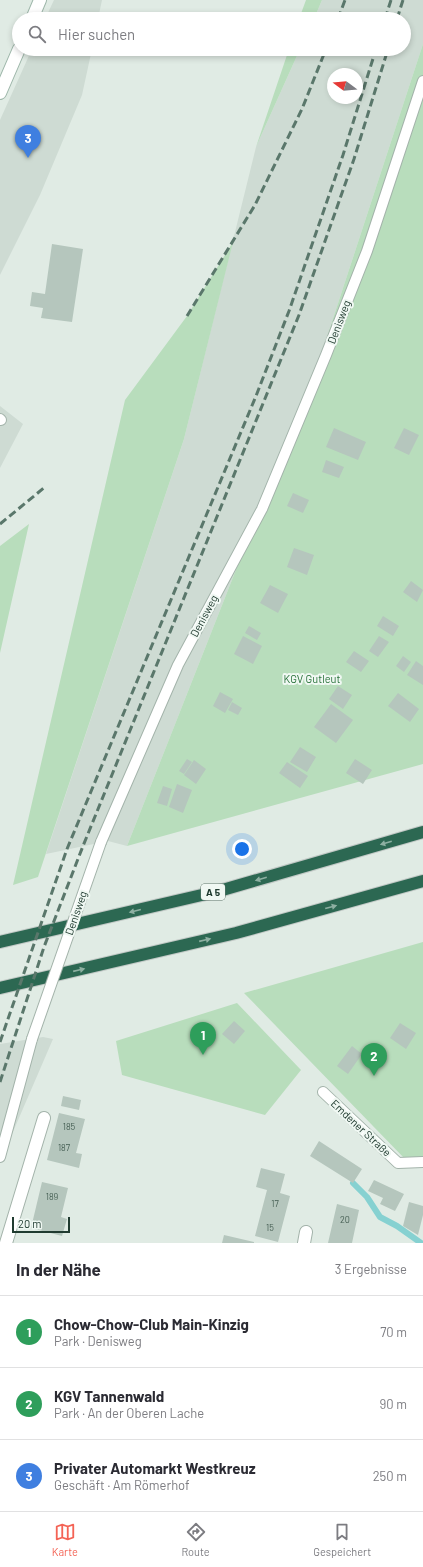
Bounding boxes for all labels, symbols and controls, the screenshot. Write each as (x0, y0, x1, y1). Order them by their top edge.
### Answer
search box (12, 12, 411, 56)
icon: search (26, 23, 48, 45)
text: Hier suchen (58, 25, 135, 43)
north arrow (327, 68, 363, 104)
pin: 3 (15, 125, 41, 158)
street label: Denisweg (324, 298, 353, 346)
street label: Denisweg (187, 592, 220, 639)
park label: KGV Gutleut (284, 672, 340, 685)
your location (232, 839, 252, 859)
one-way arrow (379, 840, 391, 846)
one-way arrow (254, 876, 266, 882)
road number: A 5 (201, 884, 225, 900)
street label: Denisweg (62, 889, 89, 937)
one-way arrow (325, 903, 337, 909)
one-way arrow (129, 909, 141, 915)
one-way arrow (200, 937, 212, 943)
one-way arrow (73, 967, 85, 973)
pin: 1 (190, 1022, 216, 1055)
pin: 2 (361, 1043, 387, 1076)
street label: Emdener Straße (329, 1096, 394, 1159)
house number: 185 (63, 1121, 76, 1132)
house number: 187 (58, 1142, 71, 1153)
house number: 189 (46, 1191, 59, 1202)
house number: 17 (271, 1198, 279, 1209)
house number: 20 (340, 1214, 350, 1225)
scale bar (12, 1215, 70, 1234)
text: 20 m (18, 1217, 41, 1230)
house number: 15 (266, 1222, 274, 1233)
text: In der Nähe (16, 1259, 101, 1279)
text: 3 Ergebnisse (335, 1261, 407, 1277)
text: Chow-Chow-Club Main-Kinzig (54, 1315, 249, 1333)
text: 1 (27, 1324, 31, 1340)
text: 70 m (380, 1324, 407, 1340)
text: Park · Denisweg (54, 1333, 142, 1349)
text: KGV Tannenwald (54, 1387, 164, 1405)
text: 2 (25, 1396, 33, 1412)
text: 90 m (380, 1396, 407, 1412)
text: Park · An der Oberen Lache (54, 1405, 204, 1421)
text: Privater Automarkt Westkreuz (54, 1459, 256, 1477)
text: 3 (25, 1468, 33, 1484)
text: 250 m (373, 1468, 407, 1484)
text: Geschäft · Am Römerhof (54, 1477, 190, 1493)
tab: Karte (52, 1521, 78, 1558)
tab: Route (181, 1521, 210, 1558)
tab: Gespeichert (313, 1521, 371, 1558)

